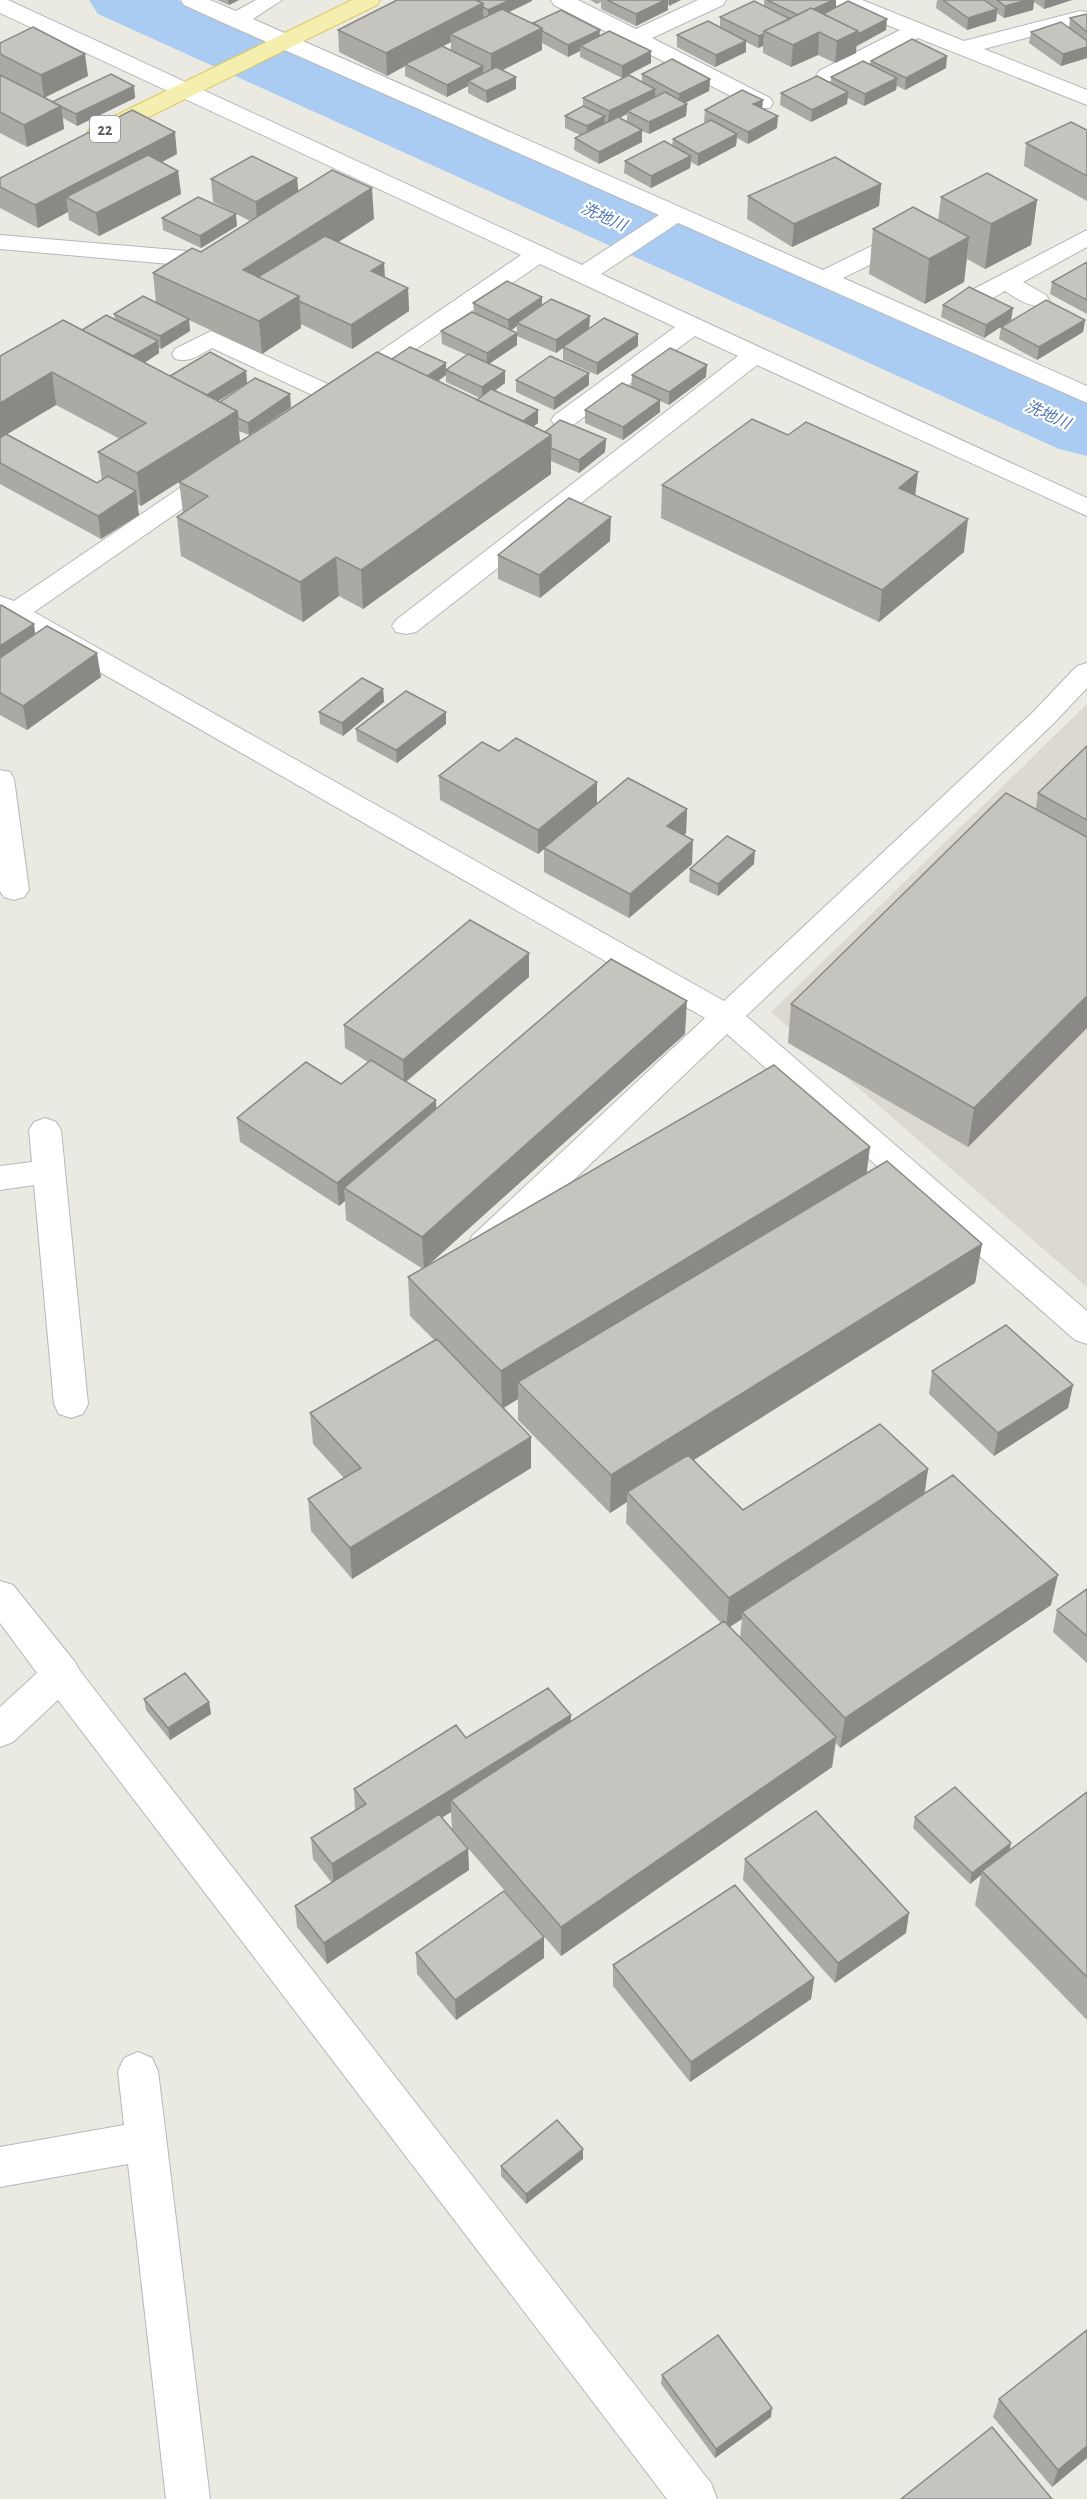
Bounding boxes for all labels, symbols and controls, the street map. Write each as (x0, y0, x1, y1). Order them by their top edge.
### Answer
road number: 22 (90, 116, 120, 142)
water label: 洗地川 (578, 199, 631, 235)
water label: 洗地川 (1022, 397, 1075, 433)

